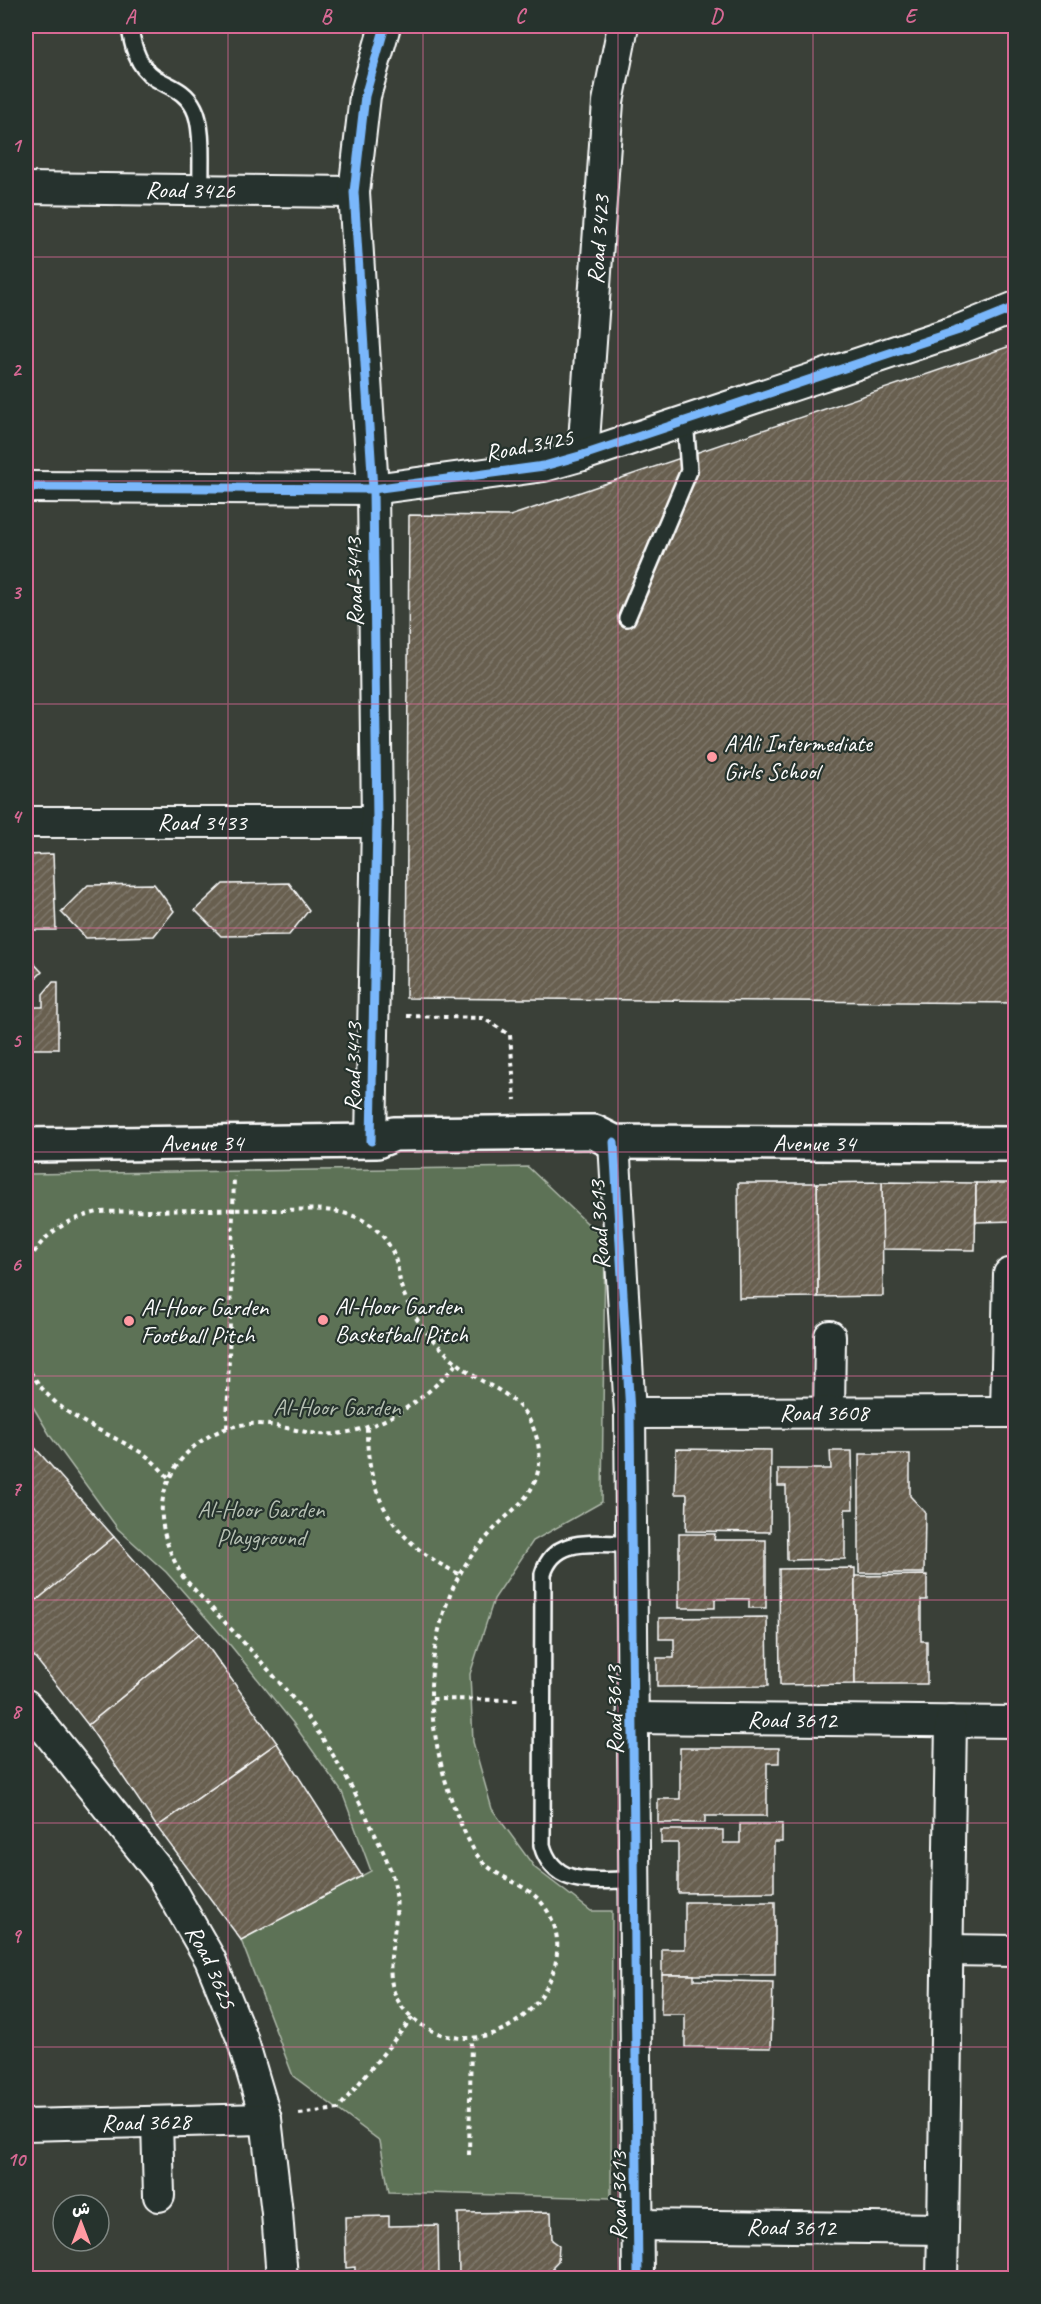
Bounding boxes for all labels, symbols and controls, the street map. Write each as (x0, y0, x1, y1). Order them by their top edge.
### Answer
text: A (125, 4, 137, 29)
text: B (321, 4, 333, 29)
text: C (515, 4, 527, 29)
text: D (710, 4, 724, 29)
text: E (905, 4, 919, 29)
text: 1 (12, 133, 23, 158)
street label: Road 3426 (145, 174, 236, 206)
street label: Road 3423 (580, 192, 617, 285)
text: 2 (12, 357, 23, 382)
street label: Road 3425 (482, 422, 577, 468)
street label: Road 3413 (338, 535, 370, 627)
text: 3 (12, 580, 23, 605)
place label: A'Ali Intermediate Girls School (724, 728, 874, 786)
marker: A'Ali Intermediate Girls School (705, 750, 719, 764)
text: 4 (12, 804, 24, 829)
street label: Road 3433 (157, 807, 249, 837)
street label: Road 3413 (337, 1020, 369, 1112)
text: 5 (12, 1028, 23, 1053)
street label: Avenue 34 (160, 1127, 246, 1158)
street label: Avenue 34 (773, 1128, 858, 1158)
street label: Road 3613 (582, 1177, 616, 1270)
text: 6 (11, 1252, 22, 1277)
place label: Al-Hoor Garden Basketball Pitch (335, 1291, 469, 1349)
place label: Al-Hoor Garden Football Pitch (141, 1292, 269, 1350)
marker: Al-Hoor Garden Basketball Pitch (316, 1313, 330, 1327)
marker: Al-Hoor Garden Football Pitch (122, 1314, 136, 1328)
park label: Al-Hoor Garden (273, 1392, 402, 1422)
street label: Road 3608 (779, 1397, 871, 1428)
text: 7 (12, 1476, 23, 1501)
park label: Al-Hoor Garden Playground (197, 1494, 326, 1552)
street label: Road 3613 (598, 1663, 630, 1755)
text: 8 (12, 1699, 24, 1724)
street label: Road 3612 (747, 1704, 839, 1735)
street label: Road 3625 (179, 1919, 244, 2014)
text: 9 (12, 1923, 23, 1948)
street label: Road 3628 (101, 2106, 193, 2138)
text: 10 (7, 2147, 27, 2172)
street label: Road 3613 (603, 2149, 633, 2241)
north arrow (51, 2193, 111, 2253)
text: ش (72, 2199, 90, 2219)
street label: Road 3612 (746, 2211, 838, 2243)

